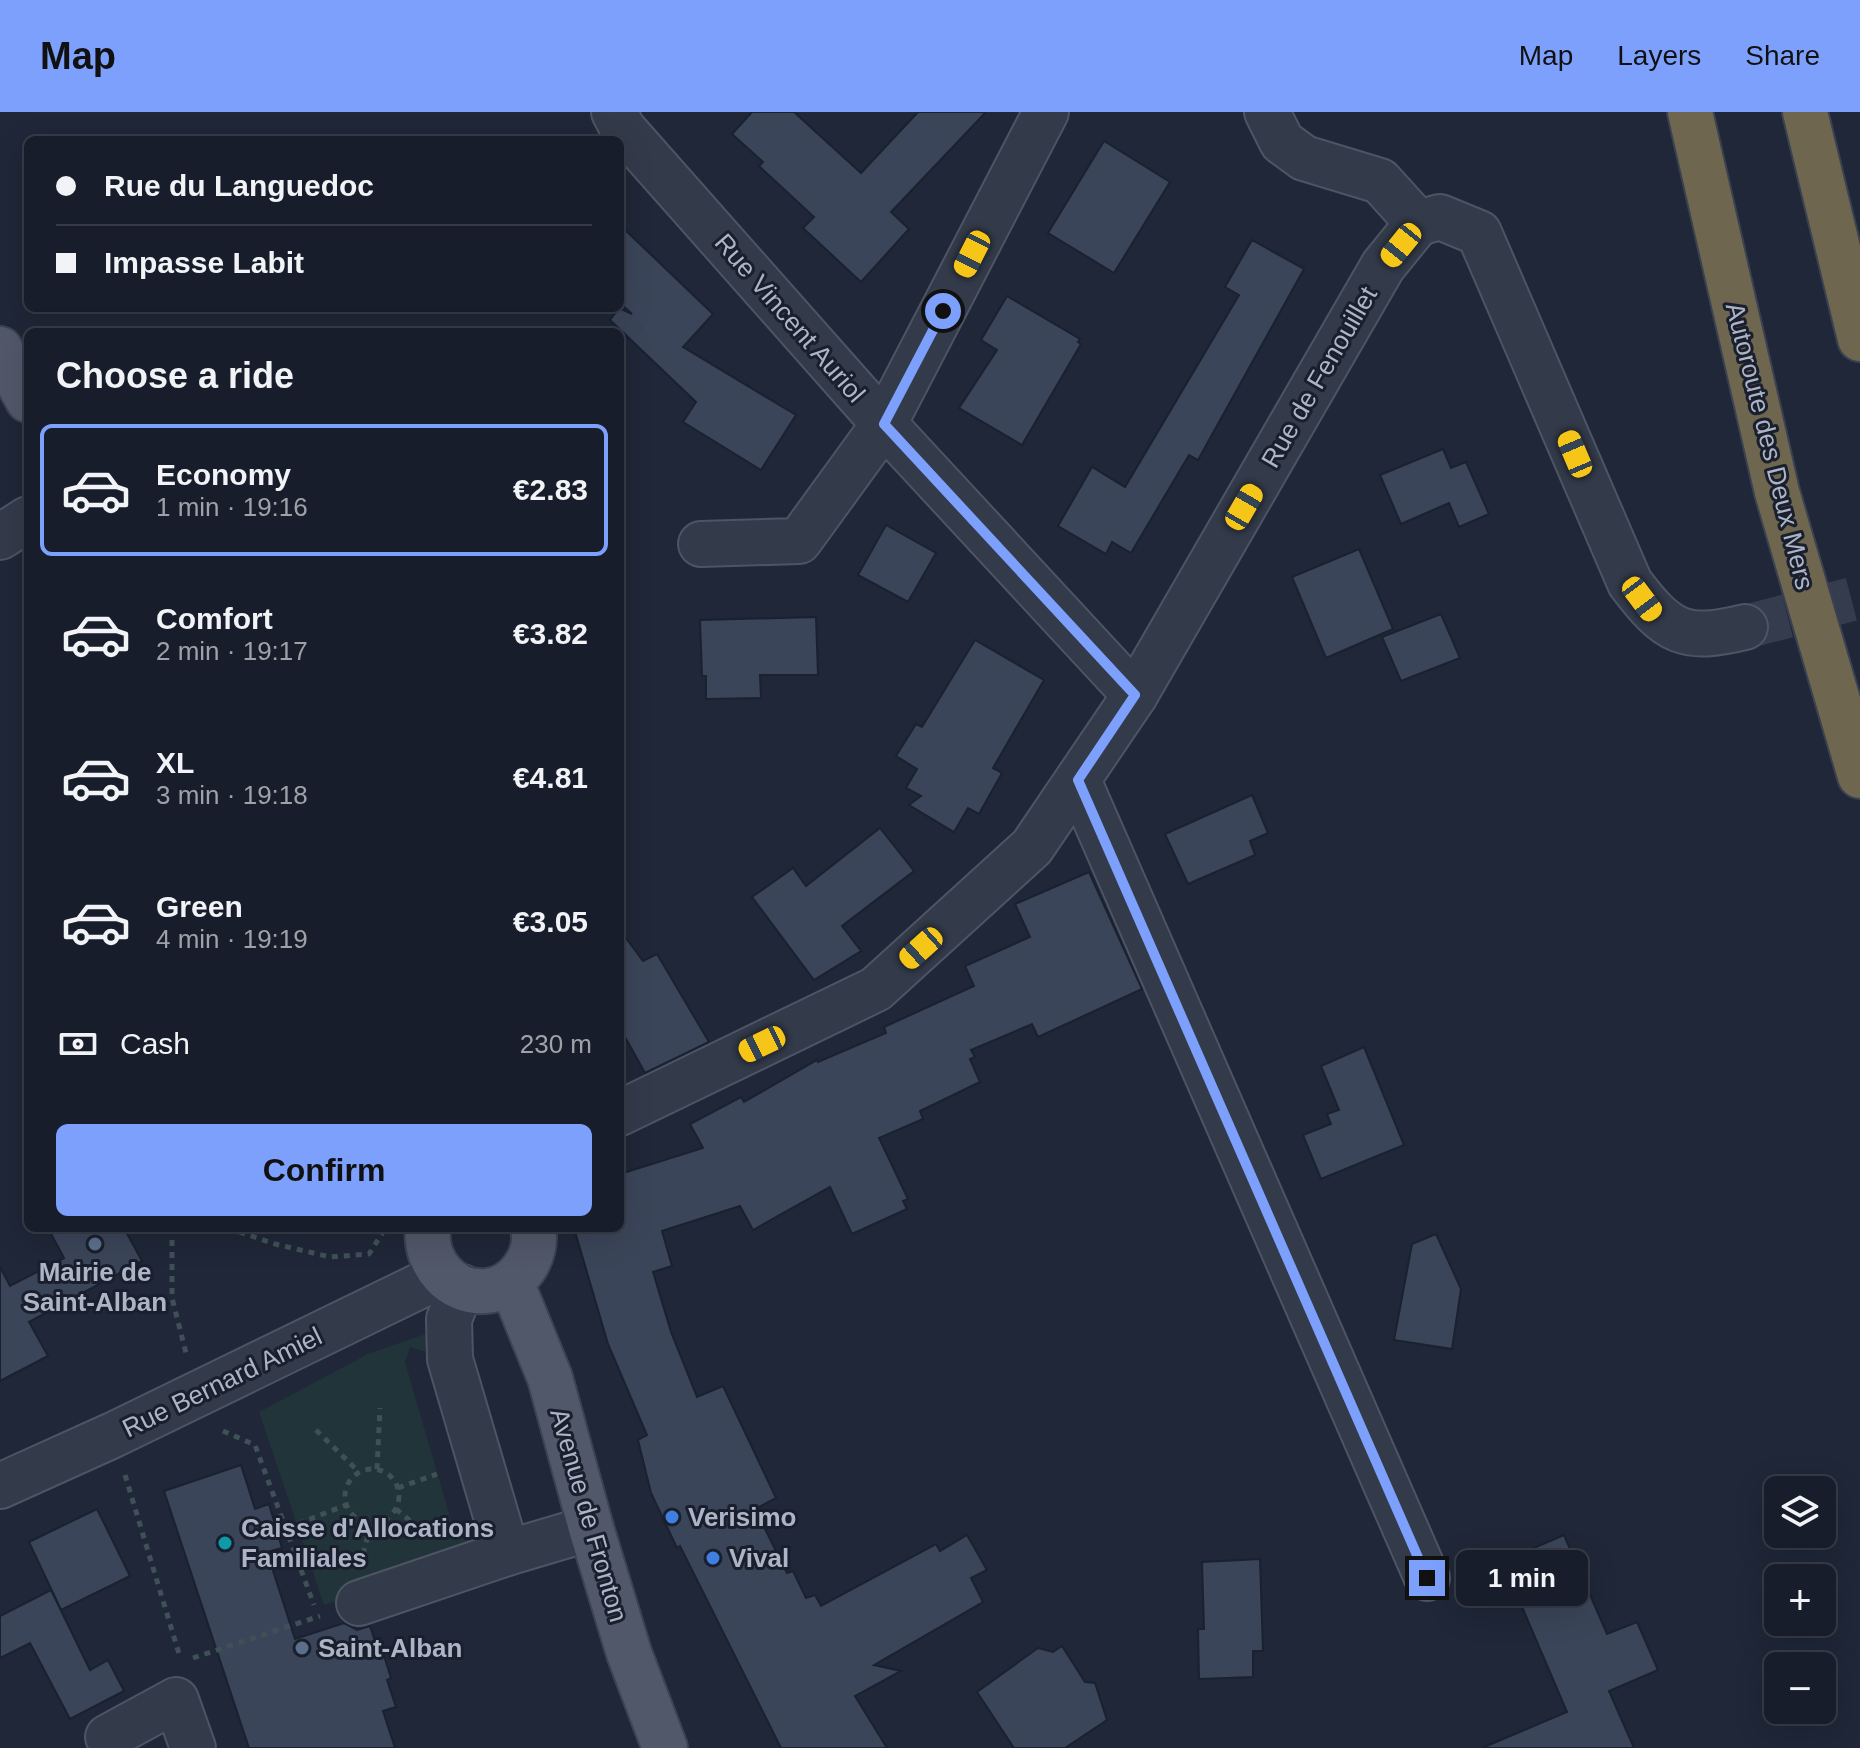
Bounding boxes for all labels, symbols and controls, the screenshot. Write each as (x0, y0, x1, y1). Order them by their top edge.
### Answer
text: Map (40, 35, 116, 77)
text: Map (1519, 40, 1573, 71)
text: Layers (1617, 40, 1701, 71)
text: Share (1745, 40, 1820, 71)
text: Rue du Languedoc (104, 169, 374, 202)
car (1377, 219, 1425, 271)
car (950, 227, 994, 281)
street label: Rue Vincent Auriol (709, 228, 871, 408)
text: Impasse Labit (104, 246, 304, 279)
street label: Rue de Fenouillet (1255, 281, 1383, 473)
route start (925, 293, 961, 329)
street label: Autoroute des Deux Mers (1720, 299, 1820, 593)
text: Choose a ride (56, 355, 294, 396)
car (1555, 427, 1595, 481)
icon: car (60, 454, 132, 526)
text: Economy (156, 458, 291, 491)
text: €2.83 (513, 473, 588, 506)
car (1222, 480, 1266, 534)
text: 1 min · 19:16 (156, 492, 308, 522)
car (1618, 573, 1666, 625)
icon: car (60, 598, 132, 670)
text: Comfort (156, 602, 273, 635)
text: €3.82 (513, 617, 588, 650)
text: 2 min · 19:17 (156, 636, 308, 666)
icon: car (60, 742, 132, 814)
text: XL (156, 746, 194, 779)
text: €4.81 (513, 761, 588, 794)
text: 3 min · 19:18 (156, 780, 308, 810)
icon: car (60, 886, 132, 958)
text: Green (156, 890, 243, 923)
text: €3.05 (513, 905, 588, 938)
car (895, 923, 947, 973)
text: 4 min · 19:19 (156, 924, 308, 954)
icon: cash (56, 1022, 100, 1066)
car (735, 1023, 789, 1065)
text: Cash (120, 1027, 190, 1060)
text: 230 m (520, 1029, 592, 1059)
button: Confirm (56, 1124, 592, 1216)
marker: Mairie de Saint-Alban (86, 1235, 104, 1253)
place label: Mairie de Saint-Alban (23, 1257, 167, 1317)
street label: Rue Bernard Amiel (117, 1321, 327, 1443)
street label: Avenue de Fronton (544, 1405, 634, 1625)
map controls (1764, 1476, 1836, 1724)
button: layers (1764, 1476, 1836, 1548)
place label: Verisimo (688, 1502, 796, 1532)
marker: Verisimo (663, 1508, 681, 1526)
place label: Caisse d'Allocations Familiales (241, 1513, 494, 1573)
marker: Caisse d'Allocations Familiales (216, 1534, 234, 1552)
place label: Vival (729, 1543, 789, 1573)
marker: Vival (704, 1549, 722, 1567)
callout: 1 min (1455, 1550, 1587, 1606)
route end (1409, 1560, 1445, 1596)
text: 1 min (1488, 1563, 1556, 1593)
button: + (1764, 1564, 1836, 1636)
place label: Saint-Alban (318, 1633, 462, 1663)
marker: Saint-Alban (293, 1639, 311, 1657)
button: − (1764, 1652, 1836, 1724)

